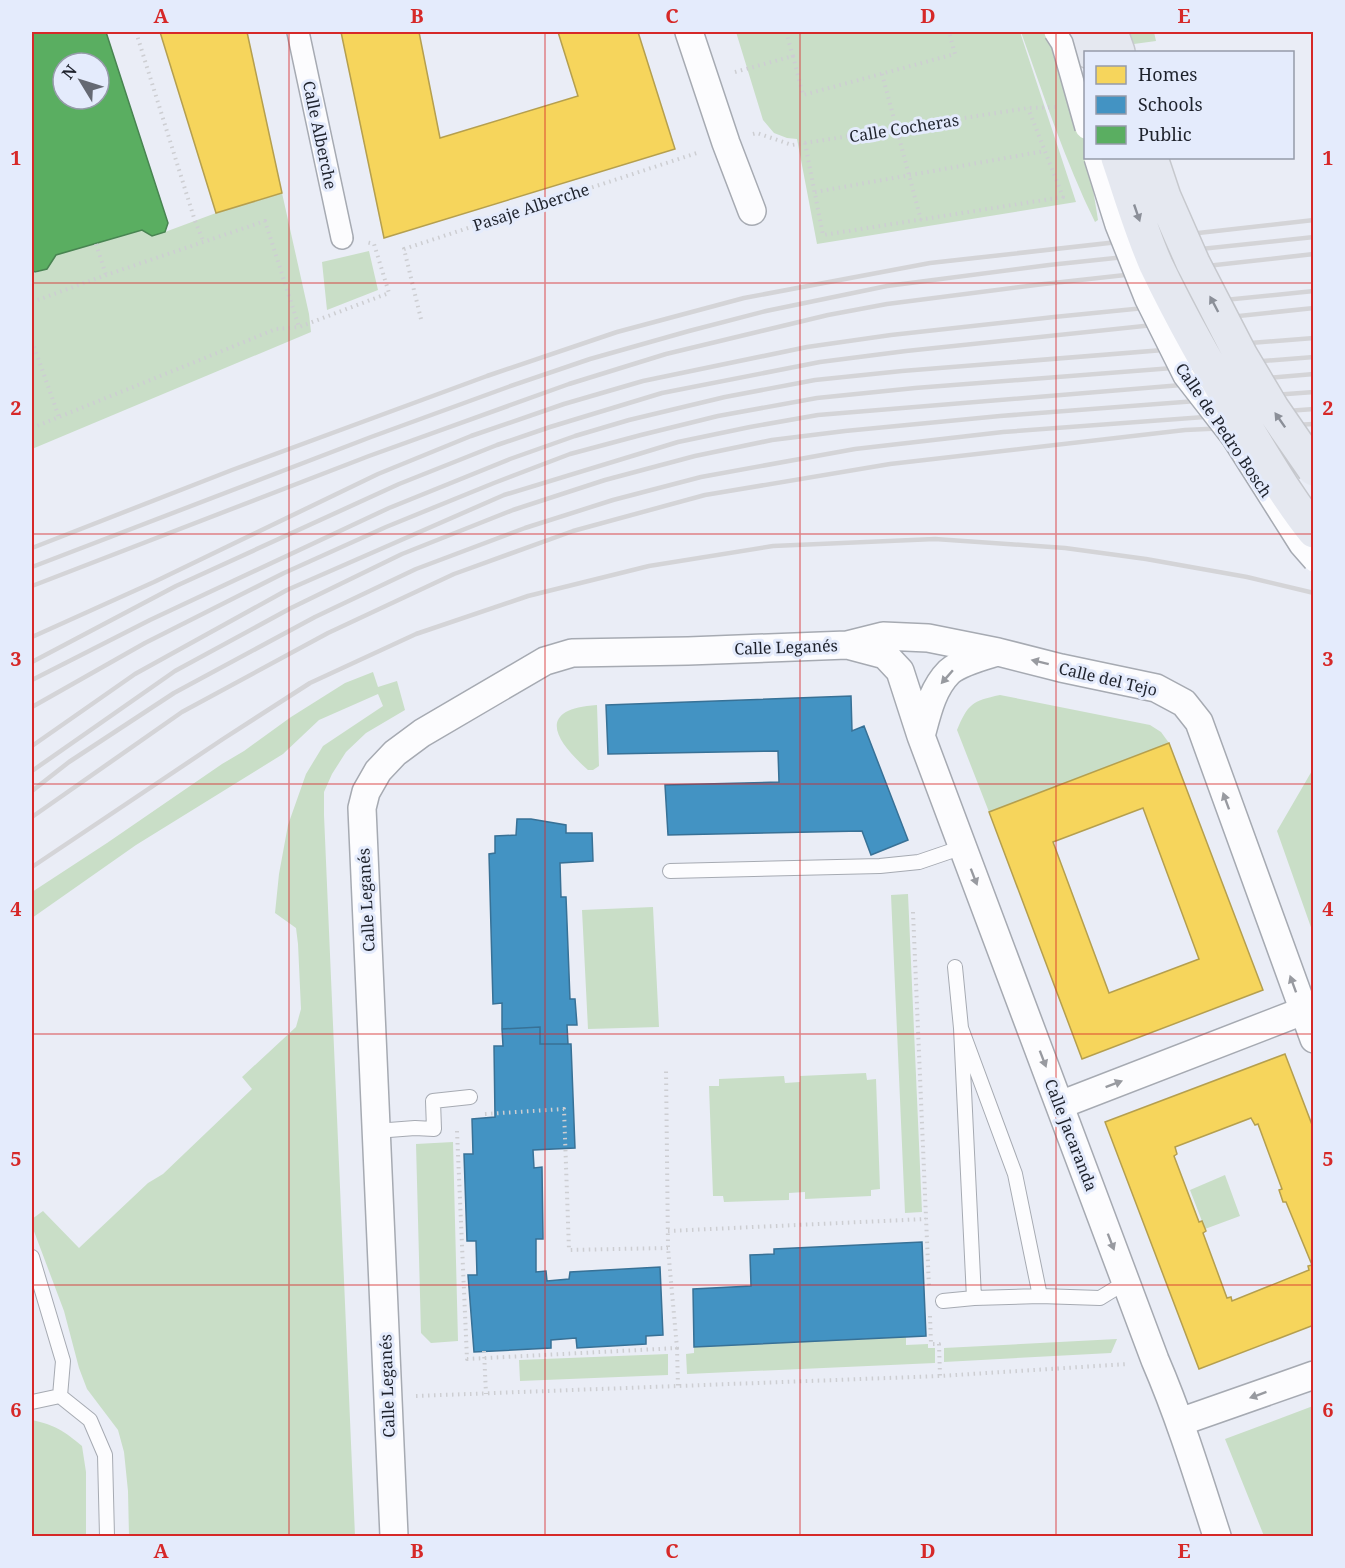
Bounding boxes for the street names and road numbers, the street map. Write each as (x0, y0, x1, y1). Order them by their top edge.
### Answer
street label: Calle Alberche (298, 79, 342, 191)
street label: Calle Cocheras (848, 108, 960, 148)
street label: Pasaje Alberche (470, 178, 592, 236)
street label: Calle de Pedro Bosch (1171, 358, 1277, 502)
street label: Calle Leganés (734, 634, 838, 660)
street label: Calle del Tejo (1057, 657, 1159, 701)
street label: Calle Leganés (352, 848, 380, 952)
street label: Calle Jacaranda (1040, 1076, 1102, 1194)
street label: Calle Leganés (374, 1334, 400, 1438)

